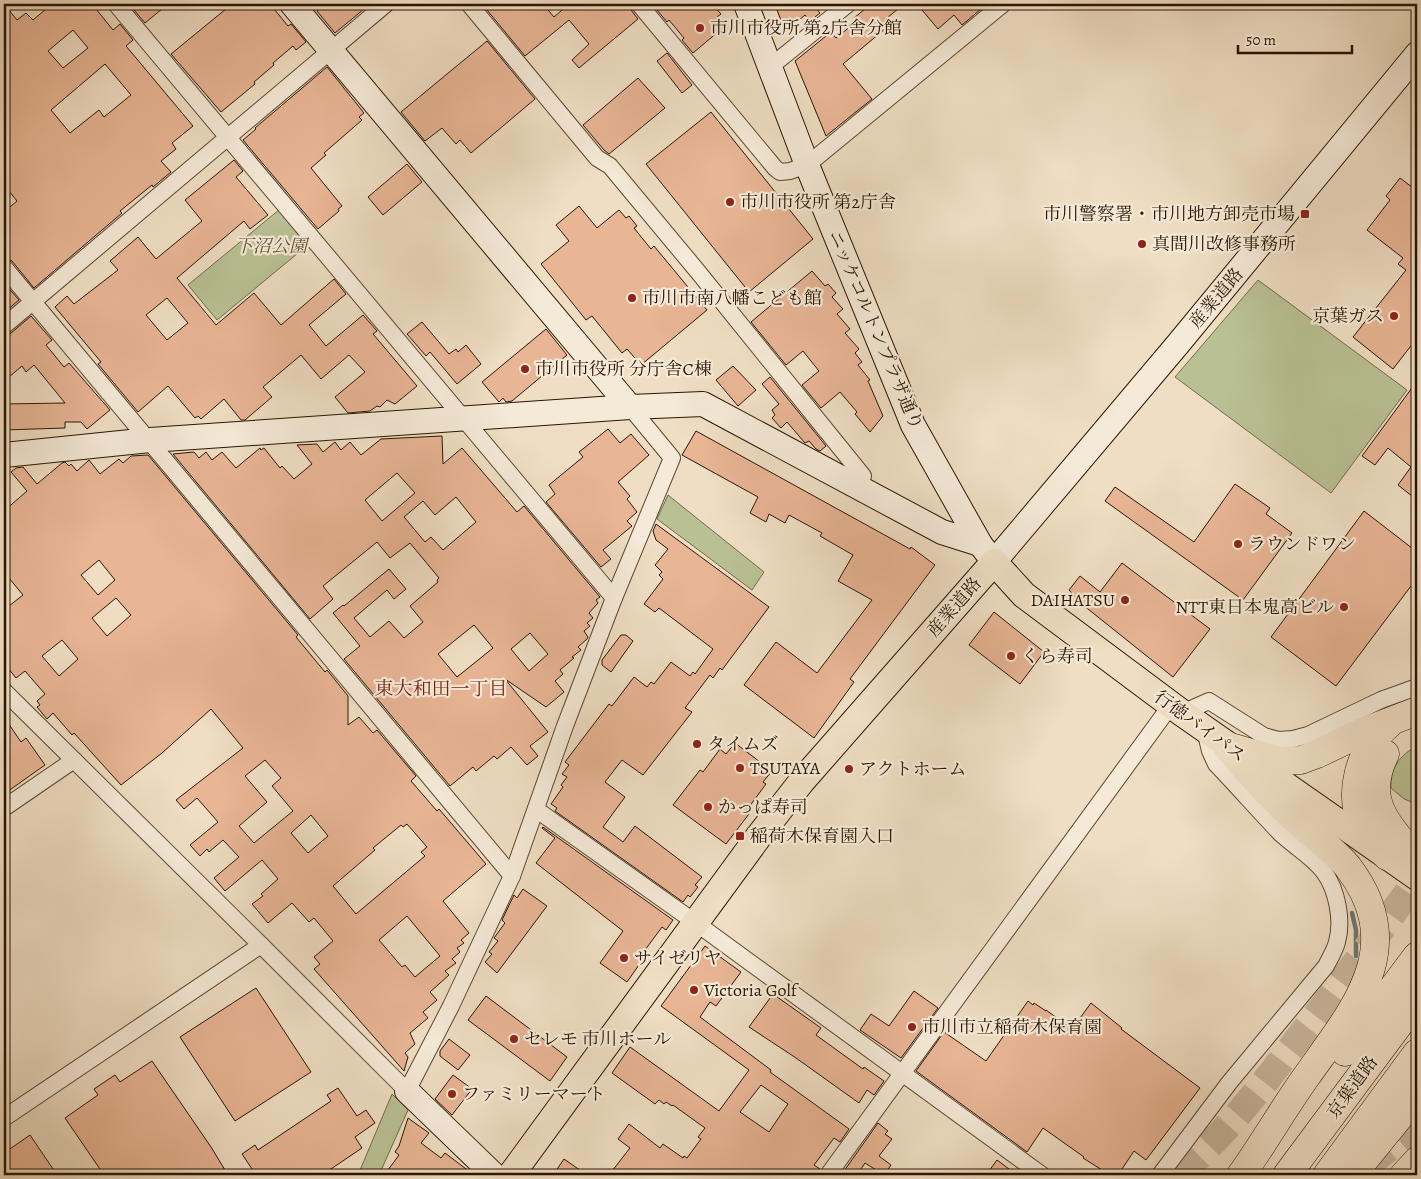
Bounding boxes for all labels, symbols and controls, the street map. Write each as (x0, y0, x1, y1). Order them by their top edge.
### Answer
place label: 市川市役所 第2庁舎分館 (710, 16, 902, 40)
marker: 市川市役所 第2庁舎分館 (694, 22, 706, 34)
scale bar (1238, 22, 1352, 54)
text: 50 m (1246, 30, 1276, 50)
place label: 市川市役所 第2庁舎 (740, 190, 896, 214)
marker: 市川市役所 第2庁舎 (724, 196, 736, 208)
place label: 市川警察署・市川地方卸売市場 (1043, 202, 1295, 226)
marker: 市川警察署・市川地方卸売市場 (1299, 208, 1311, 220)
street label: ニッケコルトンプラザ通り (823, 227, 929, 433)
place label: 真間川改修事務所 (1152, 232, 1296, 256)
park label: 下沼公園 (235, 234, 310, 258)
marker: 真間川改修事務所 (1136, 238, 1148, 250)
street label: 産業道路 (1184, 263, 1248, 333)
place label: 市川市南八幡こども館 (642, 286, 822, 310)
marker: 市川市南八幡こども館 (626, 292, 638, 304)
place label: 京葉ガス (1312, 304, 1384, 328)
marker: 京葉ガス (1388, 310, 1400, 322)
place label: 市川市役所 分庁舎C棟 (535, 357, 712, 381)
marker: 市川市役所 分庁舎C棟 (519, 363, 531, 375)
place label: ラウンドワン (1248, 532, 1356, 556)
marker: ラウンドワン (1232, 538, 1244, 550)
street label: 産業道路 (921, 572, 987, 642)
place label: DAIHATSU (1030, 588, 1115, 612)
marker: DAIHATSU (1119, 594, 1131, 606)
place label: NTT東日本鬼高ビル (1176, 595, 1334, 619)
marker: NTT東日本鬼高ビル (1338, 601, 1350, 613)
place label: くら寿司 (1021, 644, 1093, 668)
marker: くら寿司 (1005, 650, 1017, 662)
district label: 東大和田一丁目 (374, 676, 508, 702)
street label: 行徳バイパス (1149, 685, 1251, 767)
place label: タイムズ (707, 732, 779, 756)
marker: タイムズ (691, 738, 703, 750)
place label: TSUTAYA (750, 756, 821, 780)
place label: アクトホーム (859, 757, 966, 781)
marker: TSUTAYA (734, 762, 746, 774)
marker: アクトホーム (843, 763, 855, 775)
place label: かっぱ寿司 (718, 795, 808, 819)
marker: かっぱ寿司 (702, 801, 714, 813)
place label: 稲荷木保育園入口 (750, 824, 894, 848)
marker: 稲荷木保育園入口 (734, 830, 746, 842)
place label: サイゼリヤ (634, 946, 722, 970)
marker: サイゼリヤ (618, 952, 630, 964)
place label: Victoria Golf (703, 978, 800, 1002)
marker: Victoria Golf (688, 984, 700, 996)
place label: 市川市立稲荷木保育園 (922, 1015, 1102, 1039)
marker: 市川市立稲荷木保育園 (906, 1021, 918, 1033)
place label: セレモ 市川ホール (524, 1027, 671, 1051)
marker: セレモ 市川ホール (508, 1033, 520, 1045)
street label: 京葉道路 (1321, 1051, 1383, 1123)
place label: ファミリーマート (462, 1082, 606, 1106)
marker: ファミリーマート (446, 1088, 458, 1100)

